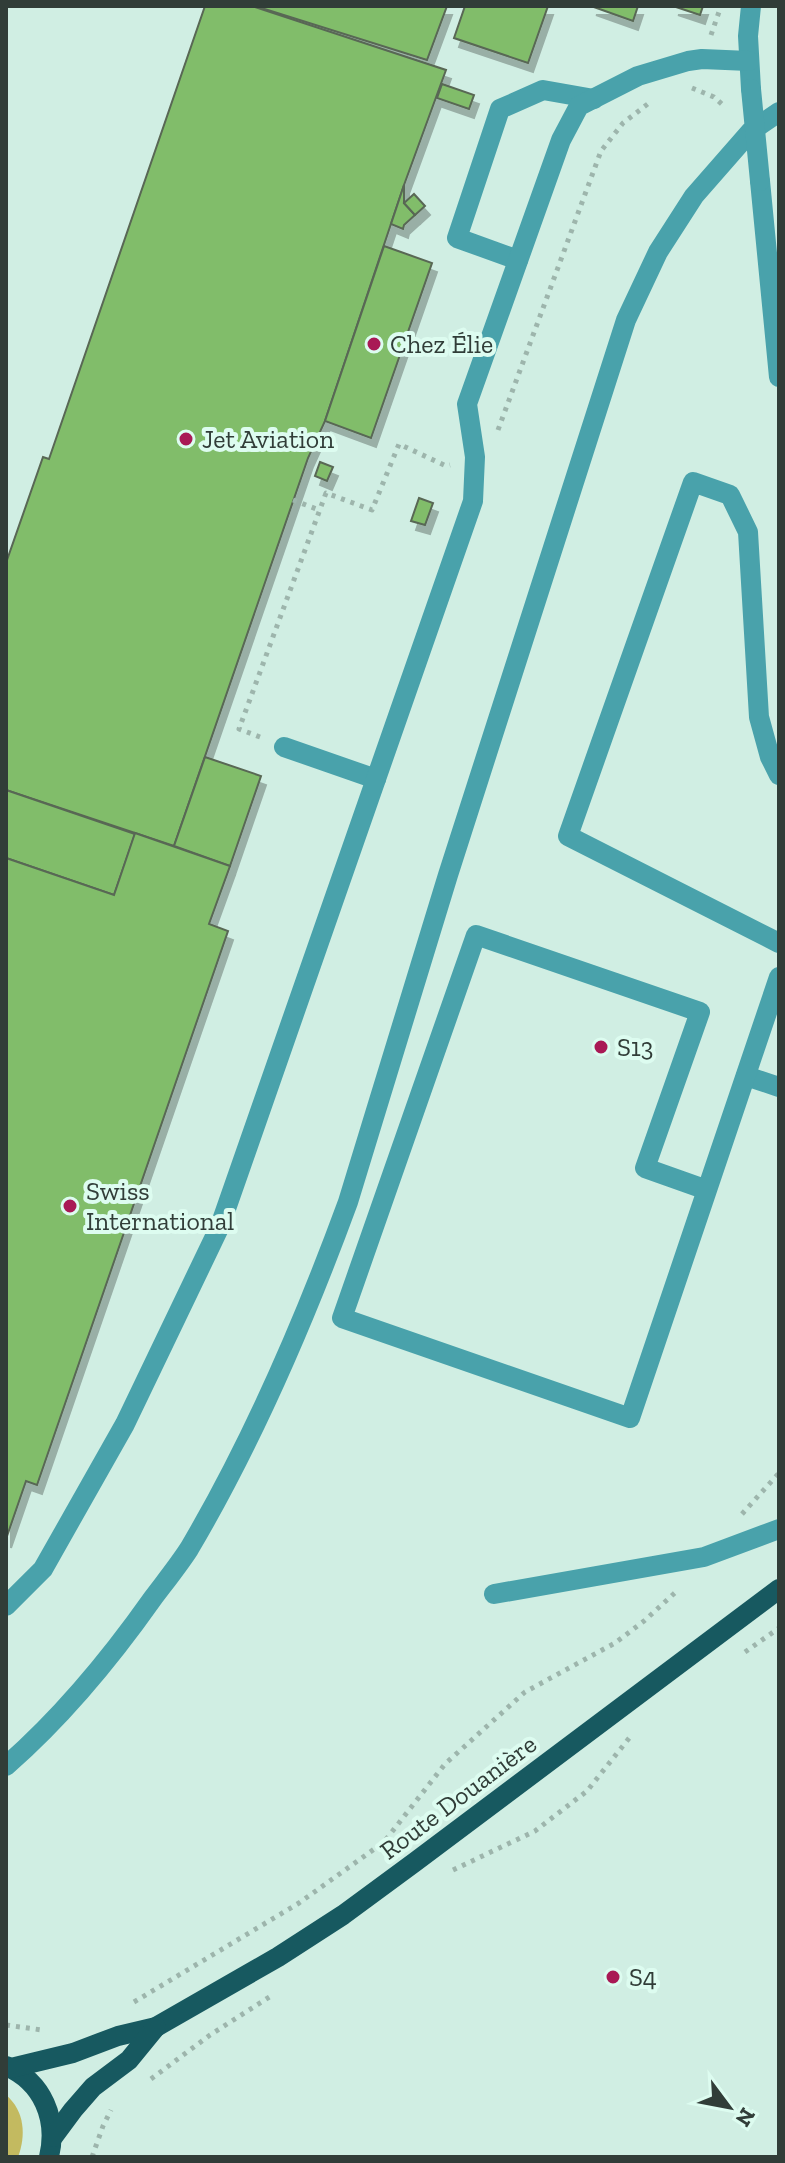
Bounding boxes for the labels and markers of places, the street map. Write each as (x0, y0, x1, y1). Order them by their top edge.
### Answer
place label: Chez Élie (390, 328, 493, 360)
marker: Chez Élie (365, 335, 383, 353)
place label: Jet Aviation (202, 423, 334, 455)
marker: Jet Aviation (177, 430, 195, 448)
place label: S13 (617, 1031, 654, 1063)
marker: S13 (592, 1038, 610, 1056)
place label: Swiss International (86, 1175, 234, 1237)
marker: Swiss International (61, 1197, 79, 1215)
place label: S4 (629, 1961, 657, 1993)
marker: S4 (604, 1968, 622, 1986)

